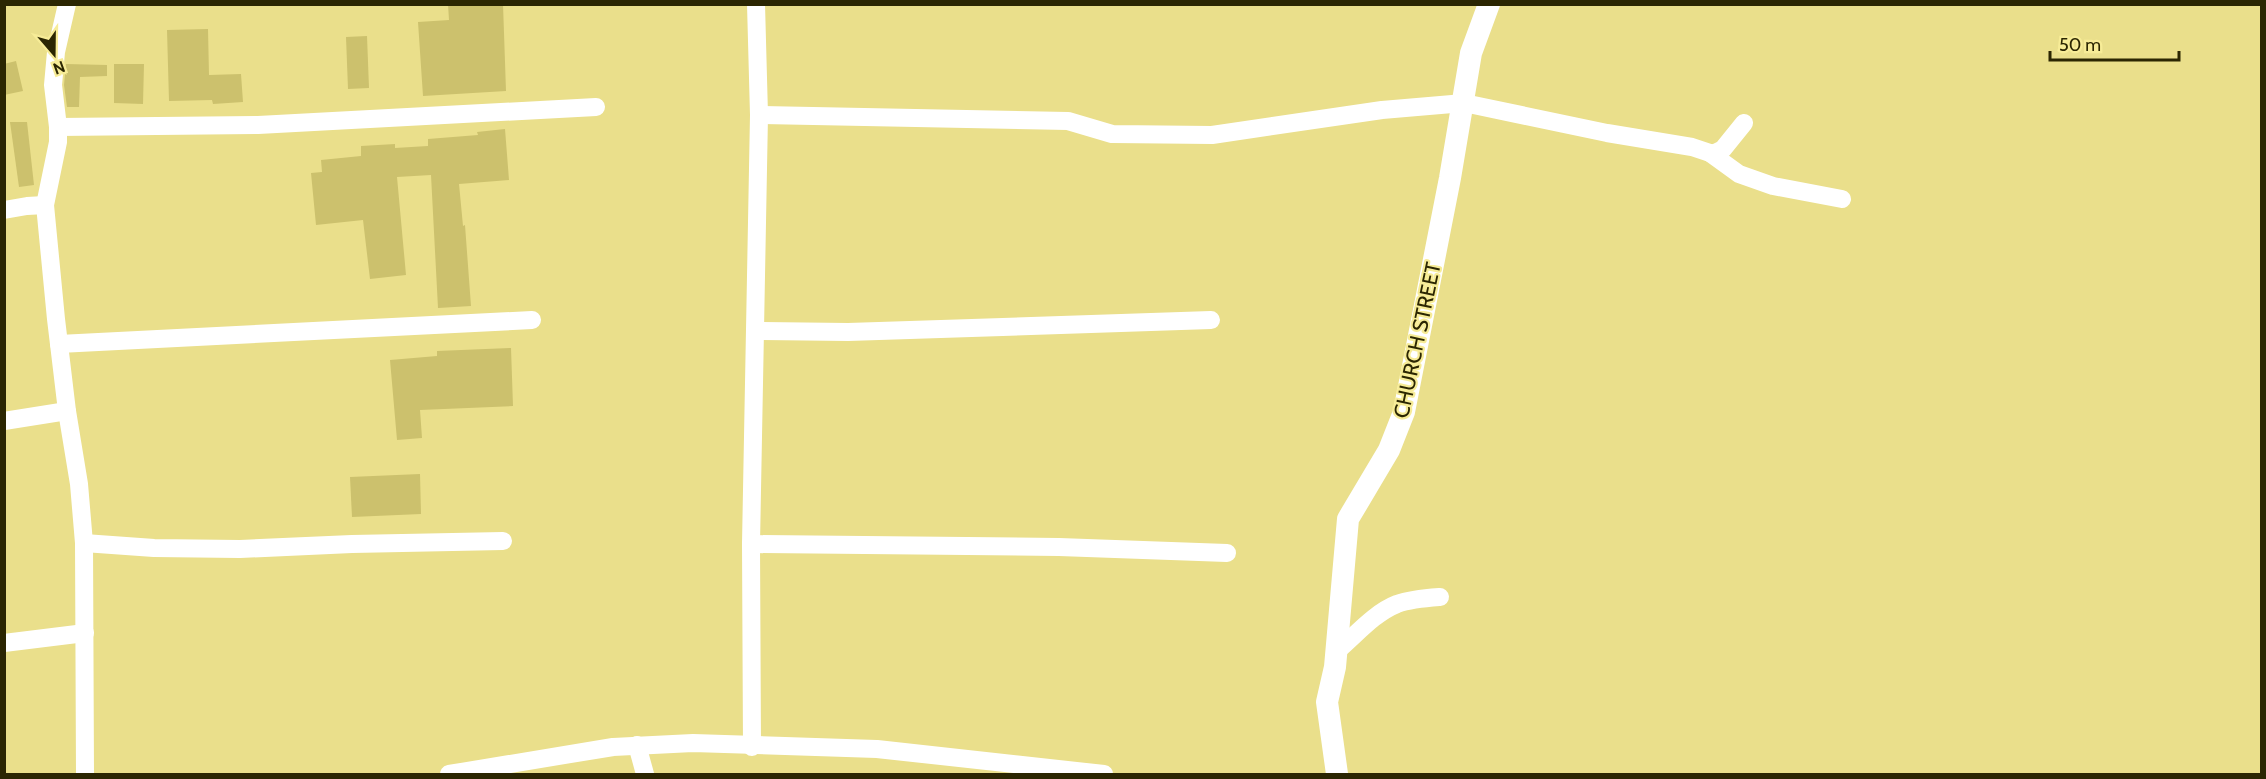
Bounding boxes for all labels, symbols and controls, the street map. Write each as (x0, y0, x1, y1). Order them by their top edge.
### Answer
north arrow (24, 24, 84, 84)
scale bar (2050, 24, 2179, 62)
text: 50 m (2059, 34, 2101, 56)
text: N (50, 57, 68, 78)
street label: CHURCH STREET (1388, 260, 1446, 420)

